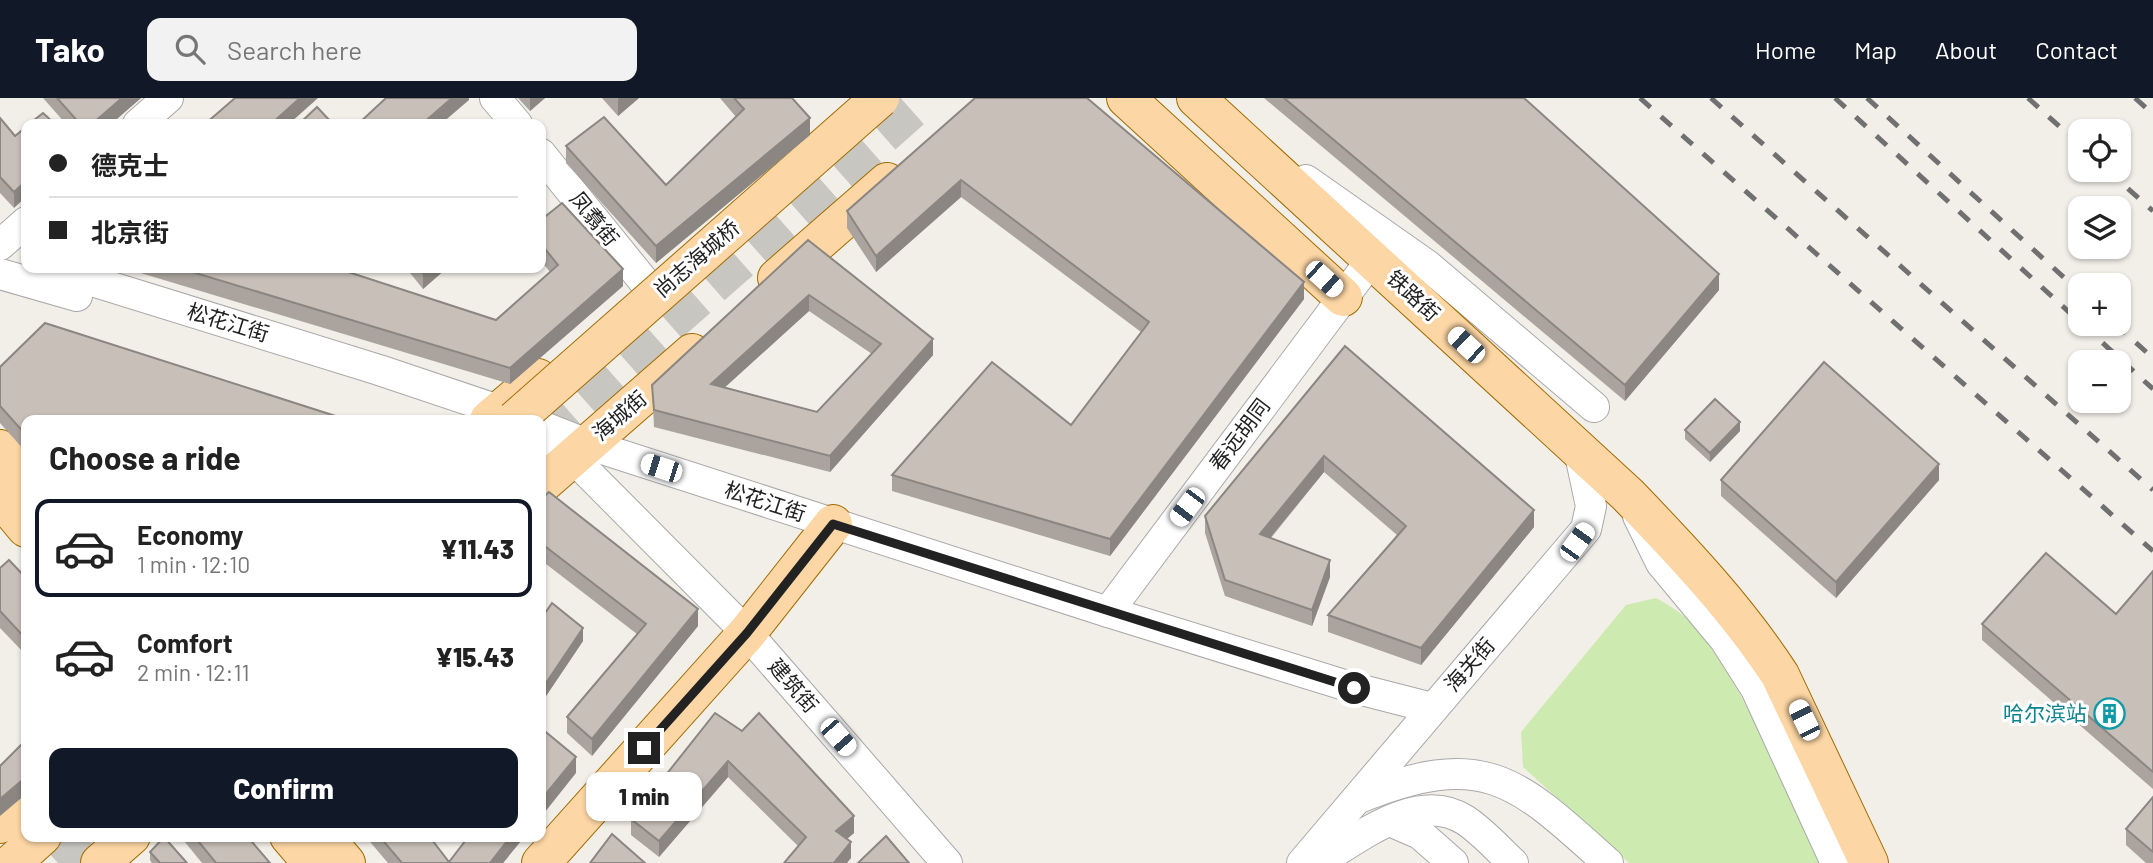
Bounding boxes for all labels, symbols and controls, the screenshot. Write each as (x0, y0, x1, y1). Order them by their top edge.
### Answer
search box (147, 18, 637, 81)
text: Tako (35, 29, 105, 69)
icon: search (171, 30, 209, 68)
text: Search here (227, 34, 362, 65)
text: Home (1755, 35, 1816, 64)
text: Map (1854, 35, 1897, 64)
text: About (1935, 35, 1997, 64)
text: Contact (2035, 35, 2118, 64)
map controls (2068, 119, 2131, 413)
button: locate (2068, 119, 2131, 182)
text: 德克士 (91, 149, 169, 180)
street label: 凤翥街 (566, 186, 625, 250)
button: layers (2068, 196, 2131, 259)
street label: 尚志海城桥 (648, 214, 744, 302)
text: 北京街 (91, 216, 169, 247)
car (1302, 257, 1347, 301)
street label: 铁路街 (1382, 264, 1446, 326)
button: + (2068, 273, 2131, 336)
street label: 松花江街 (185, 297, 272, 346)
car (1444, 323, 1489, 367)
button: − (2068, 350, 2131, 413)
street label: 海城街 (587, 385, 651, 445)
street label: 春远胡同 (1204, 393, 1274, 475)
text: Choose a ride (49, 438, 241, 476)
car (638, 452, 685, 484)
street label: 松花江街 (722, 476, 809, 525)
car (1166, 484, 1209, 530)
icon: car (53, 517, 116, 580)
text: Economy (137, 519, 243, 550)
car (1557, 519, 1598, 565)
text: ¥11.43 (440, 533, 514, 564)
text: 1 min · 12:10 (137, 550, 250, 578)
icon: car (53, 625, 116, 688)
text: Comfort (137, 627, 233, 658)
street label: 海关街 (1439, 632, 1499, 696)
text: ¥15.43 (435, 641, 514, 672)
street label: 建筑街 (764, 653, 824, 717)
text: 2 min · 12:11 (137, 658, 250, 686)
route start (1338, 672, 1370, 704)
car (1786, 697, 1823, 743)
building icon: 哈尔滨站 (2093, 697, 2127, 731)
place label: 哈尔滨站 (2003, 700, 2087, 725)
car (817, 714, 860, 760)
route end (628, 732, 660, 764)
button: Confirm (49, 748, 518, 828)
callout: 1 min (586, 772, 702, 822)
text: 1 min (619, 782, 669, 810)

